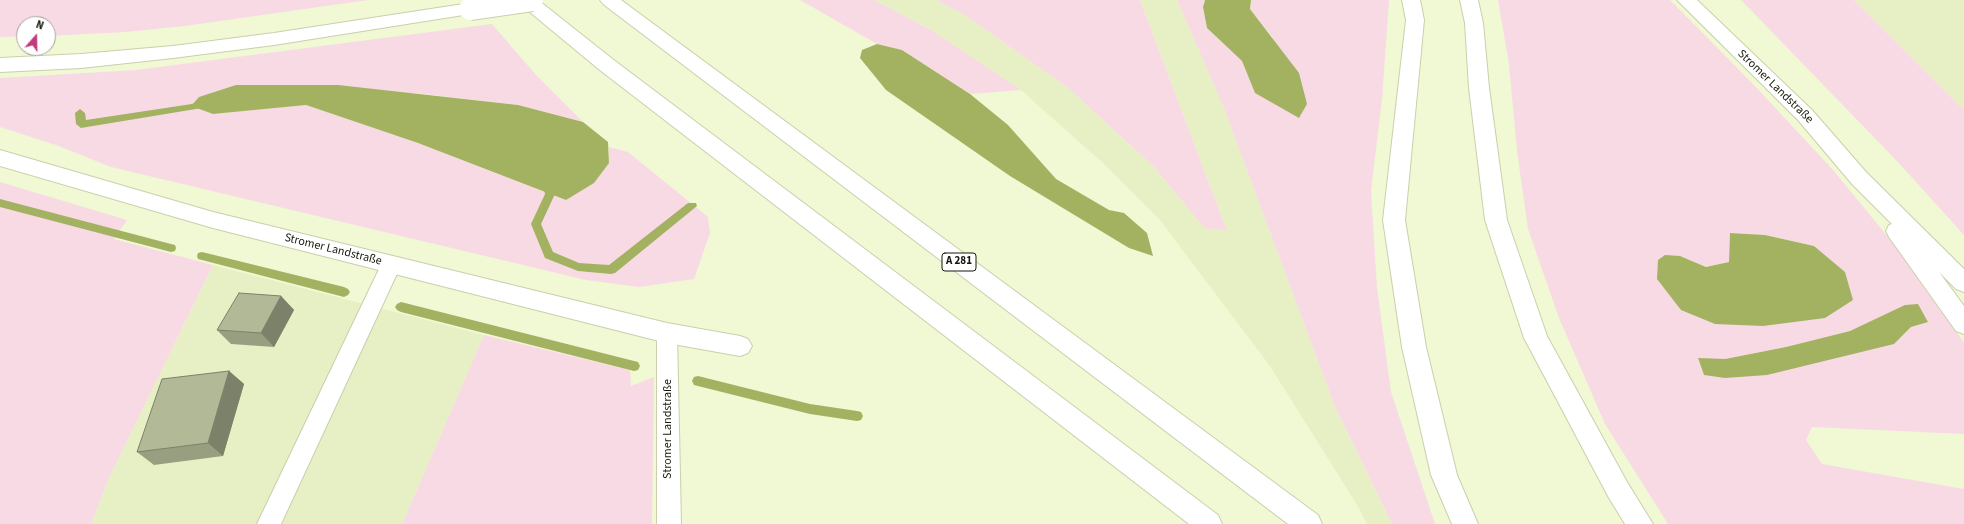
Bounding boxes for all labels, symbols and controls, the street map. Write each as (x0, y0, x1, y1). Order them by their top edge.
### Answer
north arrow (16, 16, 56, 56)
text: N (34, 17, 46, 33)
street label: Stromer Landstraße (1734, 47, 1816, 127)
street label: Stromer Landstraße (283, 231, 383, 269)
road number: A 281 (942, 253, 976, 271)
street label: Stromer Landstraße (661, 379, 675, 479)

